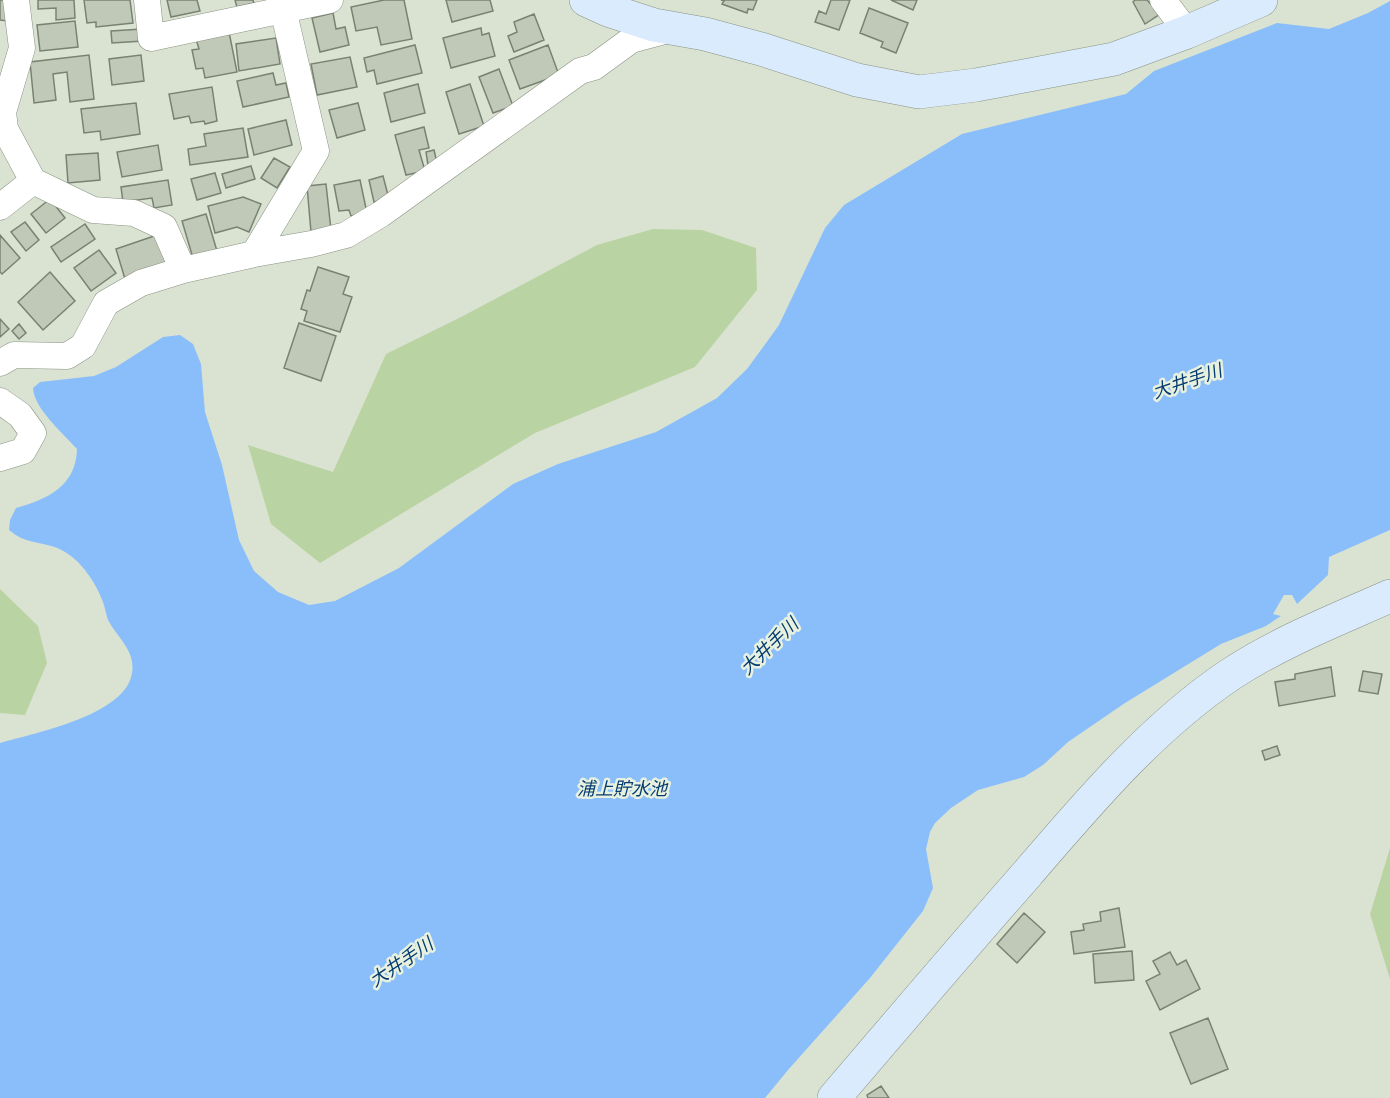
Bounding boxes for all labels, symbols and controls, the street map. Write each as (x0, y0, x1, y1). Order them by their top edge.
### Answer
water label: 大井手川 (1150, 359, 1226, 403)
water label: 大井手川 (736, 612, 804, 679)
water label: 浦上貯水池 (577, 778, 669, 799)
water label: 大井手川 (365, 932, 438, 991)

